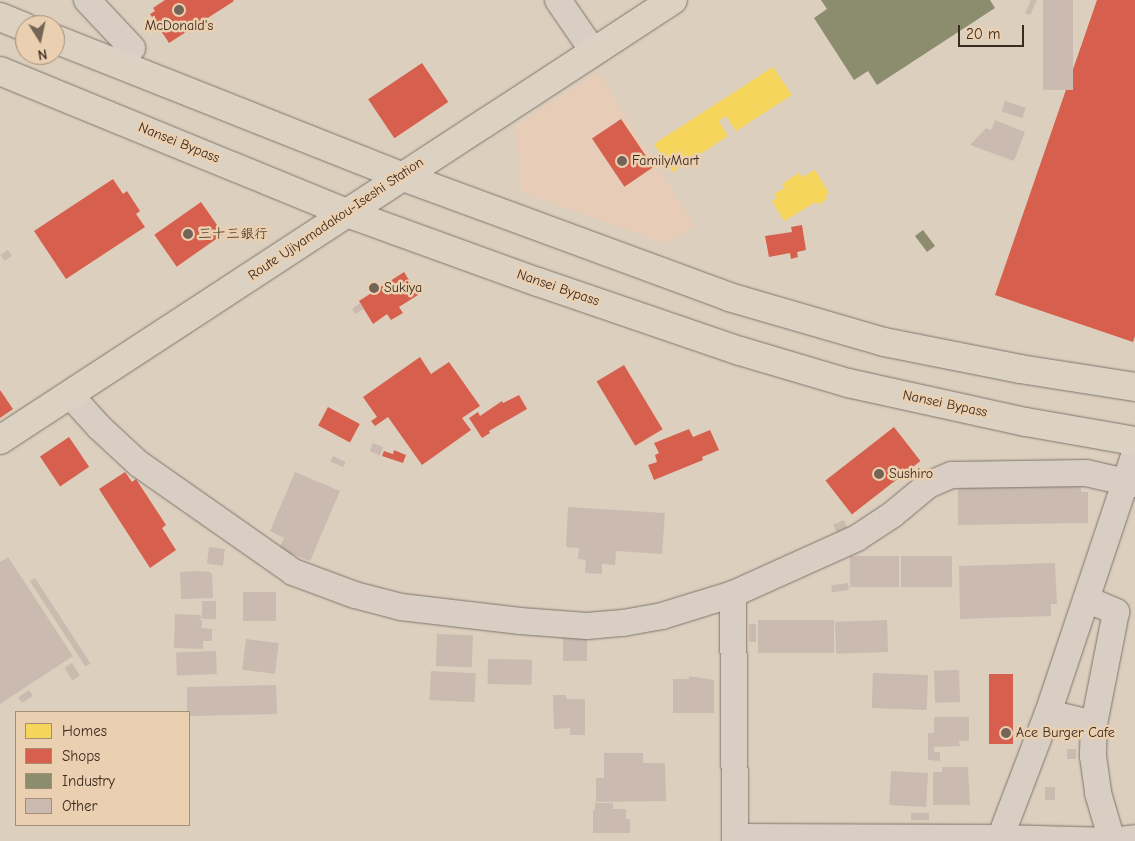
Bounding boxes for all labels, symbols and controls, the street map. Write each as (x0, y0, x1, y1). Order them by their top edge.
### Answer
marker: McDonald's (173, 4, 185, 16)
north arrow (15, 15, 65, 65)
scale bar (960, 15, 1026, 47)
place label: McDonald's (145, 18, 213, 34)
text: 20 m (966, 25, 1000, 43)
text: N (37, 45, 49, 63)
street label: Nansei Bypass (136, 119, 222, 167)
place label: FamilyMart (632, 153, 699, 169)
street label: Route Ujiyamadakou-Iseshi Station (245, 154, 427, 284)
marker: FamilyMart (616, 155, 628, 167)
place label: 三十三銀行 (198, 226, 268, 242)
marker: 三十三銀行 (182, 228, 194, 240)
street label: Nansei Bypass (515, 266, 601, 310)
place label: Sukiya (384, 280, 422, 296)
marker: Sukiya (368, 282, 380, 294)
street label: Nansei Bypass (901, 387, 989, 421)
place label: Sushiro (889, 466, 933, 482)
marker: Sushiro (873, 468, 885, 480)
legend (15, 711, 190, 826)
text: Homes (62, 722, 107, 740)
place label: Ace Burger Cafe (1016, 725, 1115, 741)
marker: Ace Burger Cafe (1000, 727, 1012, 739)
text: Shops (62, 747, 100, 765)
text: Industry (62, 772, 115, 790)
text: Other (62, 797, 97, 815)

